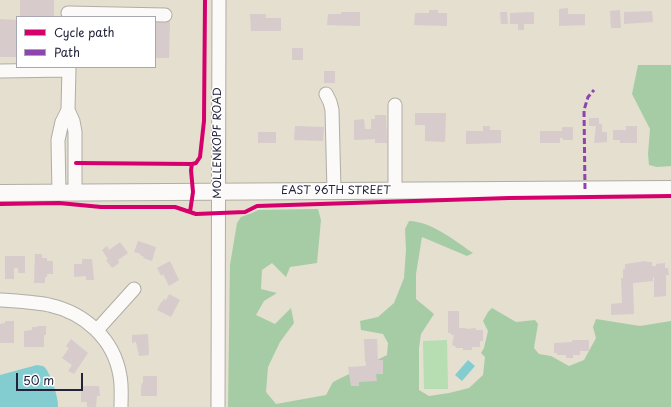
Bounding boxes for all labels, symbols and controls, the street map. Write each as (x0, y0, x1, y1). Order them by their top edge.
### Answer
legend (16, 16, 156, 68)
text: Cycle path (54, 23, 115, 41)
text: Path (54, 43, 80, 61)
street label: MOLLENKOPF ROAD (211, 87, 225, 199)
street label: EAST 96TH STREET (281, 184, 391, 198)
scale bar (18, 365, 85, 391)
text: 50 m (23, 371, 54, 389)

